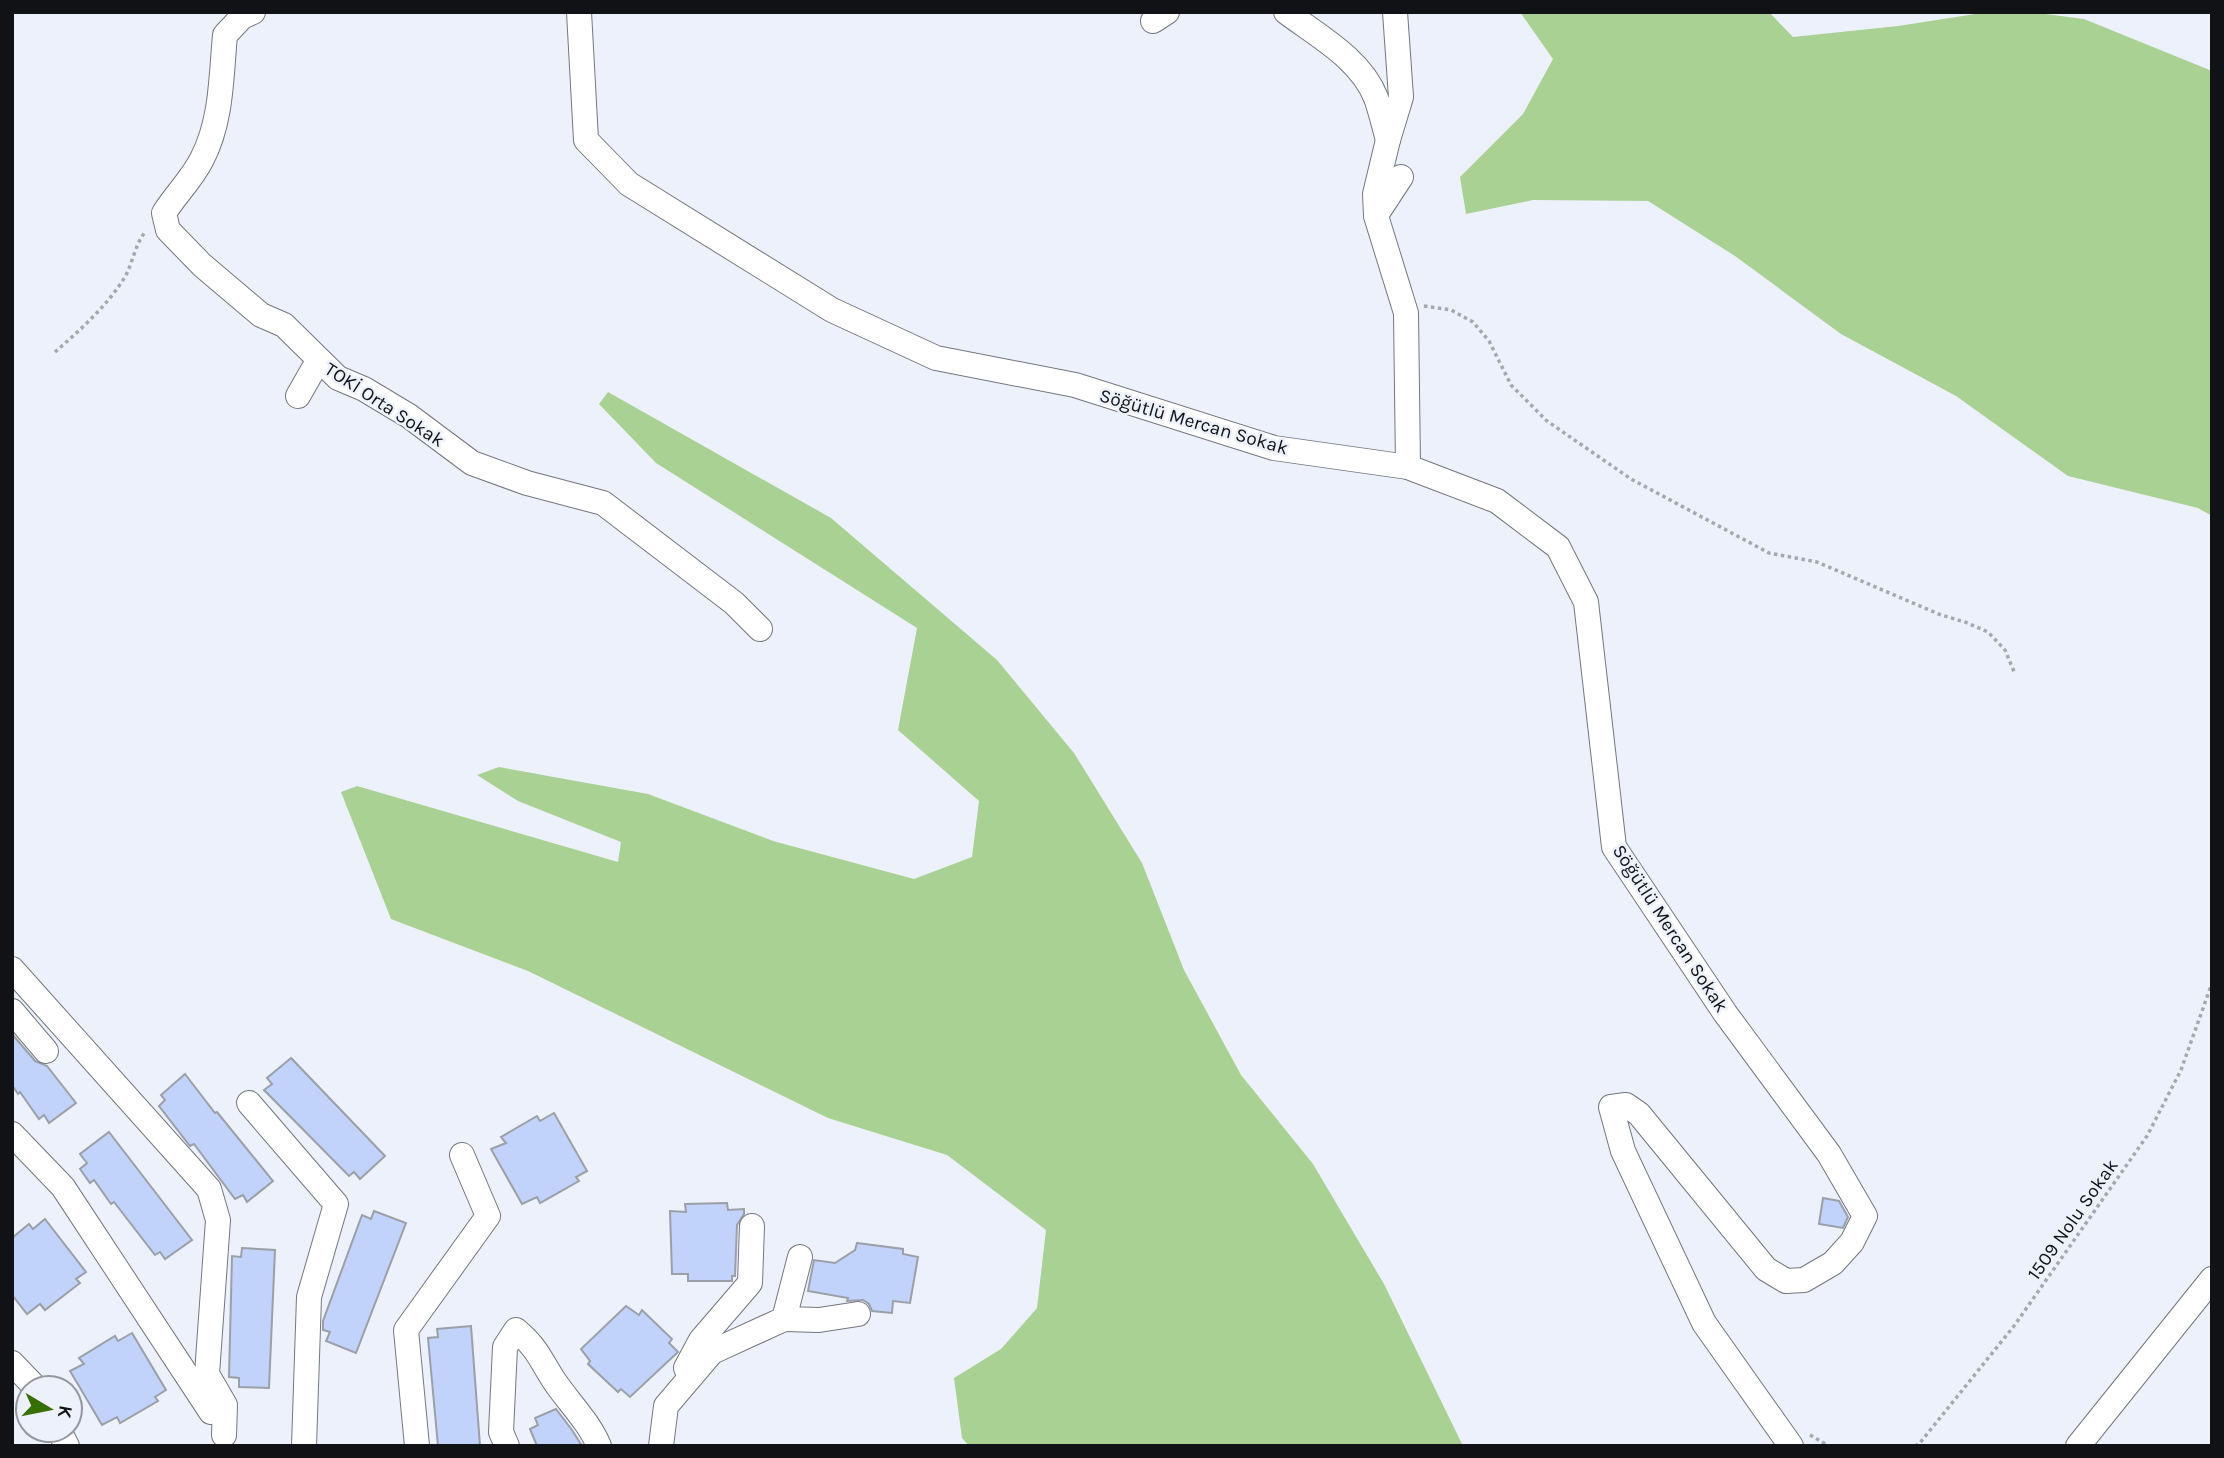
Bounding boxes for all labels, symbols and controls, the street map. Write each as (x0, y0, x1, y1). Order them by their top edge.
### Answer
street label: TOKİ Orta Sokak (321, 358, 449, 452)
street label: Söğütlü Mercan Sokak (1097, 384, 1291, 460)
street label: Söğütlü Mercan Sokak (1608, 841, 1733, 1017)
street label: 1509 Nolu Sokak (2023, 1155, 2123, 1284)
north arrow (14, 1374, 84, 1444)
text: K (53, 1404, 77, 1420)

